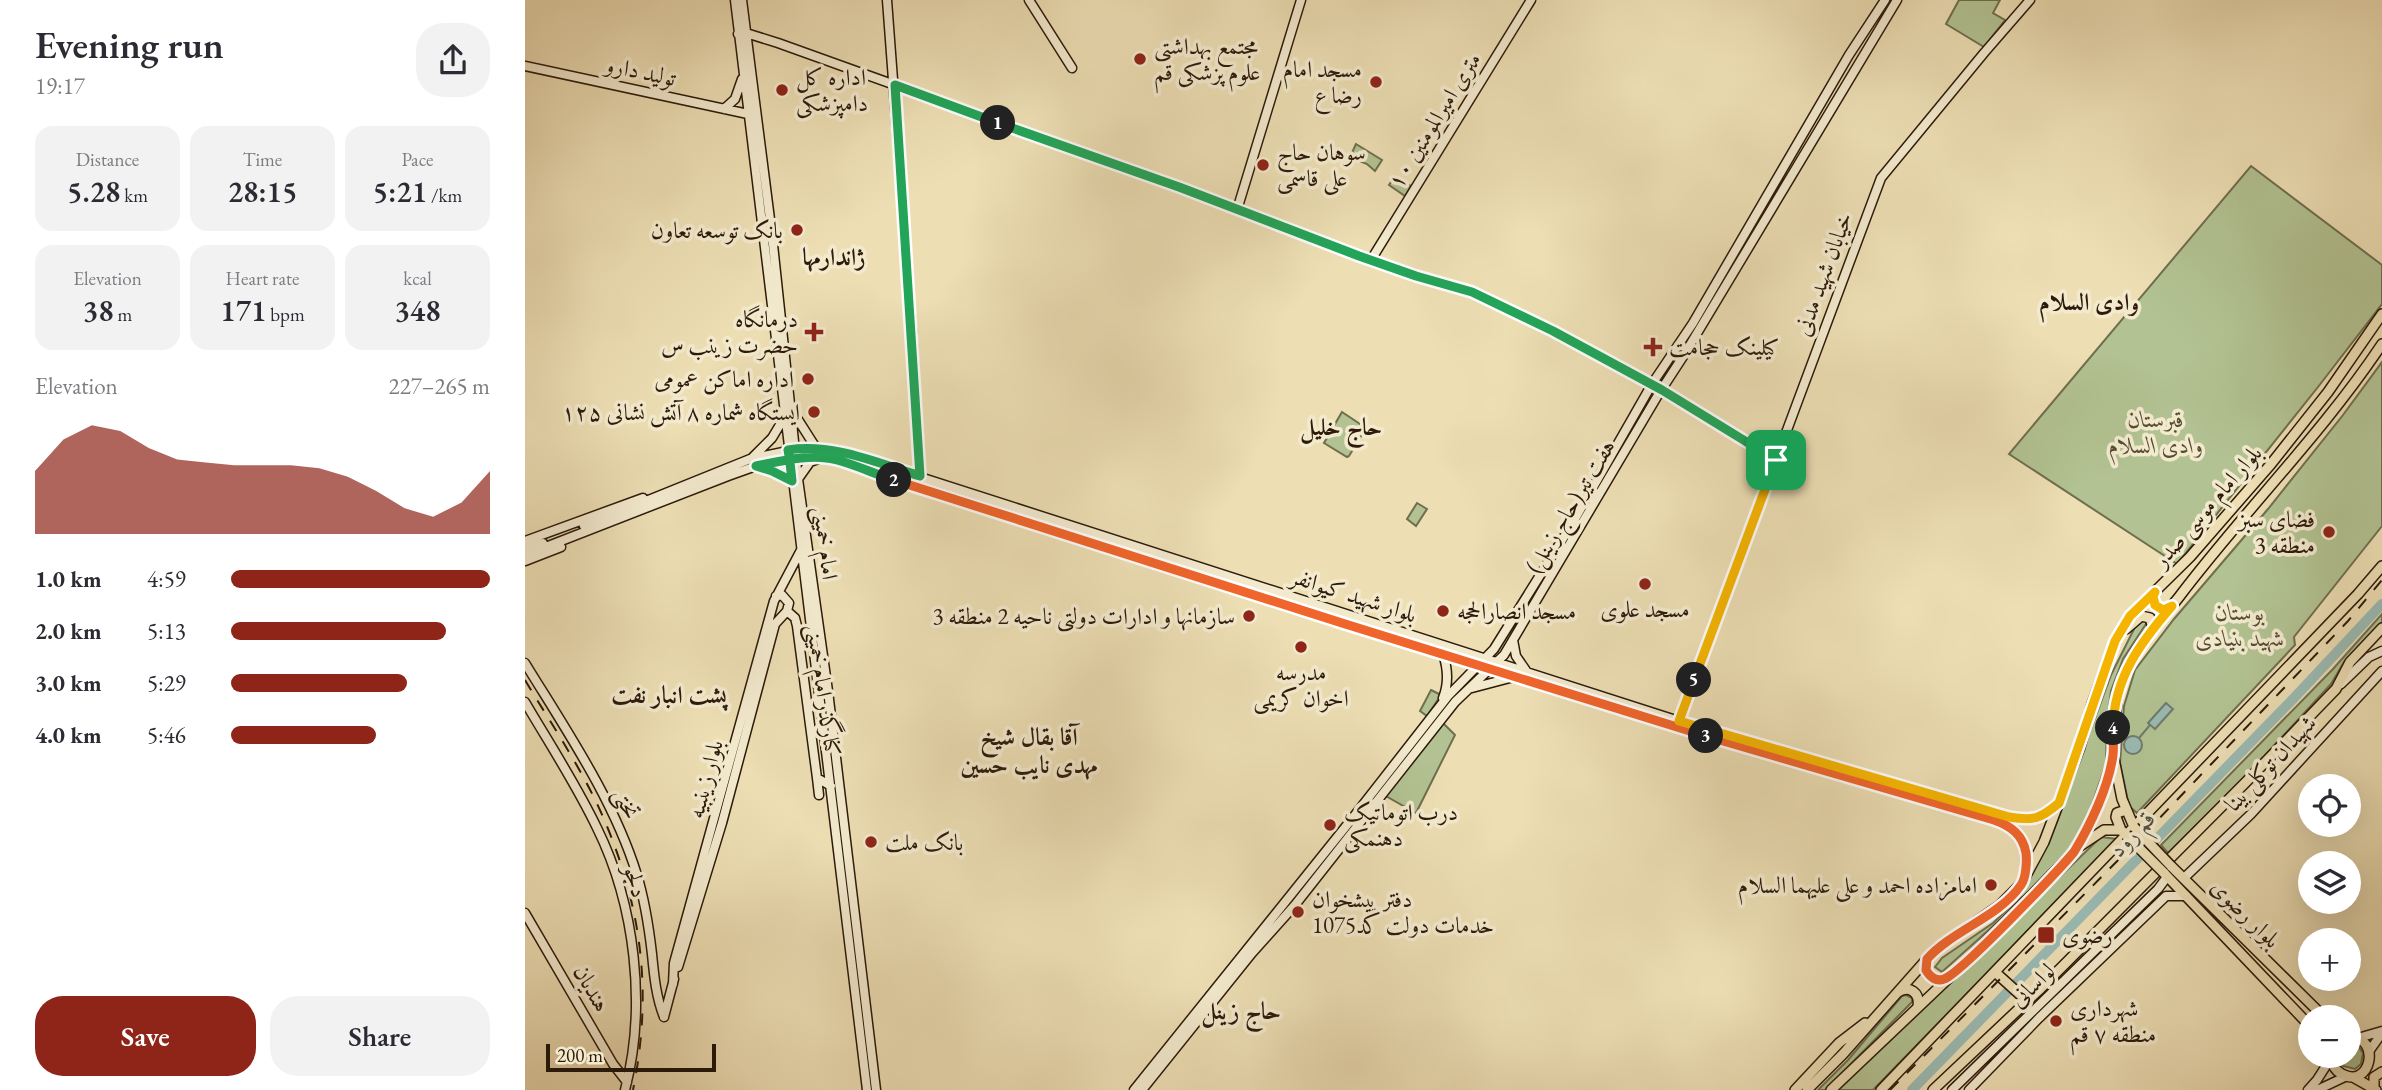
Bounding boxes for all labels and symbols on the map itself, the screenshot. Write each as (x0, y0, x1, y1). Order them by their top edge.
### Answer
place label: مجتمع بهداشتی علوم پزشکی قم (1154, 31, 1261, 94)
street label: ۱۰ متری امیرالمومنین (1380, 46, 1488, 194)
street label: تولید دارو (601, 49, 680, 93)
marker: مجتمع بهداشتی علوم پزشکی قم (1132, 51, 1148, 67)
place label: مسجد امام رضا ع (1283, 54, 1362, 115)
place label: اداره کل دامپزشکی (796, 62, 868, 119)
marker: مسجد امام رضا ع (1368, 74, 1384, 90)
marker: اداره کل دامپزشکی (774, 82, 790, 98)
pin: 1 (981, 106, 1015, 140)
place label: سوهان حاج علی قاسمی (1277, 137, 1366, 196)
marker: سوهان حاج علی قاسمی (1255, 157, 1271, 173)
street label: خیابان شهید مدنی (1787, 208, 1859, 340)
place label: بانک توسعه تعاون (651, 215, 783, 245)
marker: بانک توسعه تعاون (789, 222, 805, 238)
district label: ژاندارمها (802, 241, 866, 273)
district label: وادی السلام (2039, 286, 2139, 323)
place label: درمانگاه حضرت زینب س (661, 304, 798, 361)
marker: درمانگاه حضرت زینب س (804, 322, 824, 342)
place label: کیلینک حجامت (1669, 332, 1779, 362)
marker: کیلینک حجامت (1643, 337, 1663, 357)
place label: اداره اماکن عمومی (654, 364, 794, 395)
marker: اداره اماکن عمومی (800, 371, 816, 387)
place label: ایستگاه شماره ۸ آتش نشانی ۱۲۵ (562, 397, 800, 428)
marker: ایستگاه شماره ۸ آتش نشانی ۱۲۵ (806, 404, 822, 420)
park label: قبرستان وادی السلام (2108, 404, 2204, 465)
district label: حاج خلیل (1300, 411, 1382, 449)
pin (1746, 430, 1806, 490)
street label: هفت تیر(حاج زینل) (1518, 434, 1627, 582)
street label: بلوار امام موسی صدر (2144, 439, 2272, 578)
pin: 2 (877, 462, 911, 498)
place label: فضای سبز منطقه 3 (2236, 504, 2315, 560)
street label: امام خمینی (802, 505, 845, 582)
marker: فضای سبز منطقه 3 (2321, 524, 2337, 540)
street label: بلوار شهید کیوانفر (1285, 560, 1421, 629)
marker: مسجد علوی (1637, 576, 1653, 592)
place label: مسجد علوی (1600, 594, 1690, 624)
place label: مسجد انصارالحجه (1457, 596, 1576, 626)
park label: بوستان شهید بنیادی (2195, 597, 2285, 653)
place label: سازمانها و ادارات دولتی ناحیه 2 منطقه 3 (933, 601, 1235, 632)
marker: مسجد انصارالحجه (1435, 603, 1451, 619)
marker: سازمانها و ادارات دولتی ناحیه 2 منطقه 3 (1241, 608, 1257, 624)
street label: کنارگذر امام خمینی (795, 622, 849, 758)
marker: مدرسه اخوان کریمی (1293, 639, 1309, 655)
place label: مدرسه اخوان کریمی (1253, 657, 1349, 714)
pin: 5 (1677, 662, 1711, 698)
district label: پشت انبار نفت (611, 679, 728, 711)
street label: شهیدان توکلی بینا (2218, 708, 2325, 820)
pin: 4 (2095, 710, 2131, 746)
pin: 3 (1689, 718, 1723, 754)
district label: آقا بقال شیخ مهدی نایب حسین (961, 721, 1097, 781)
street label: بلوار زینبیه (680, 736, 730, 822)
street label: تختی (606, 782, 648, 824)
place label: درب اتوماتیک دهنمکی (1344, 797, 1458, 854)
water label: قم رود (2102, 803, 2167, 868)
marker: درب اتوماتیک دهنمکی (1322, 817, 1338, 833)
place label: بانک ملت (885, 827, 963, 857)
marker: بانک ملت (863, 834, 879, 850)
street label: دلجو (617, 859, 655, 901)
place label: امامزاده احمد و علی علیهما السلام (1738, 870, 1977, 905)
street label: بلوار رضوی (2205, 872, 2287, 954)
marker: امامزاده احمد و علی علیهما السلام (1983, 877, 1999, 893)
place label: دفتر پیشخوان خدمات دولت کد1075 (1312, 884, 1494, 940)
marker: دفتر پیشخوان خدمات دولت کد1075 (1290, 904, 1306, 920)
place label: رضوی (2062, 920, 2113, 950)
marker: رضوی (2036, 925, 2056, 945)
street label: لواسانی (2003, 956, 2061, 1014)
street label: هندیان (567, 959, 617, 1017)
place label: شهرداری منطقه ۷ قم (2070, 993, 2156, 1056)
district label: حاج زینل (1201, 995, 1281, 1033)
marker: شهرداری منطقه ۷ قم (2048, 1013, 2064, 1029)
scale bar (546, 1041, 716, 1073)

